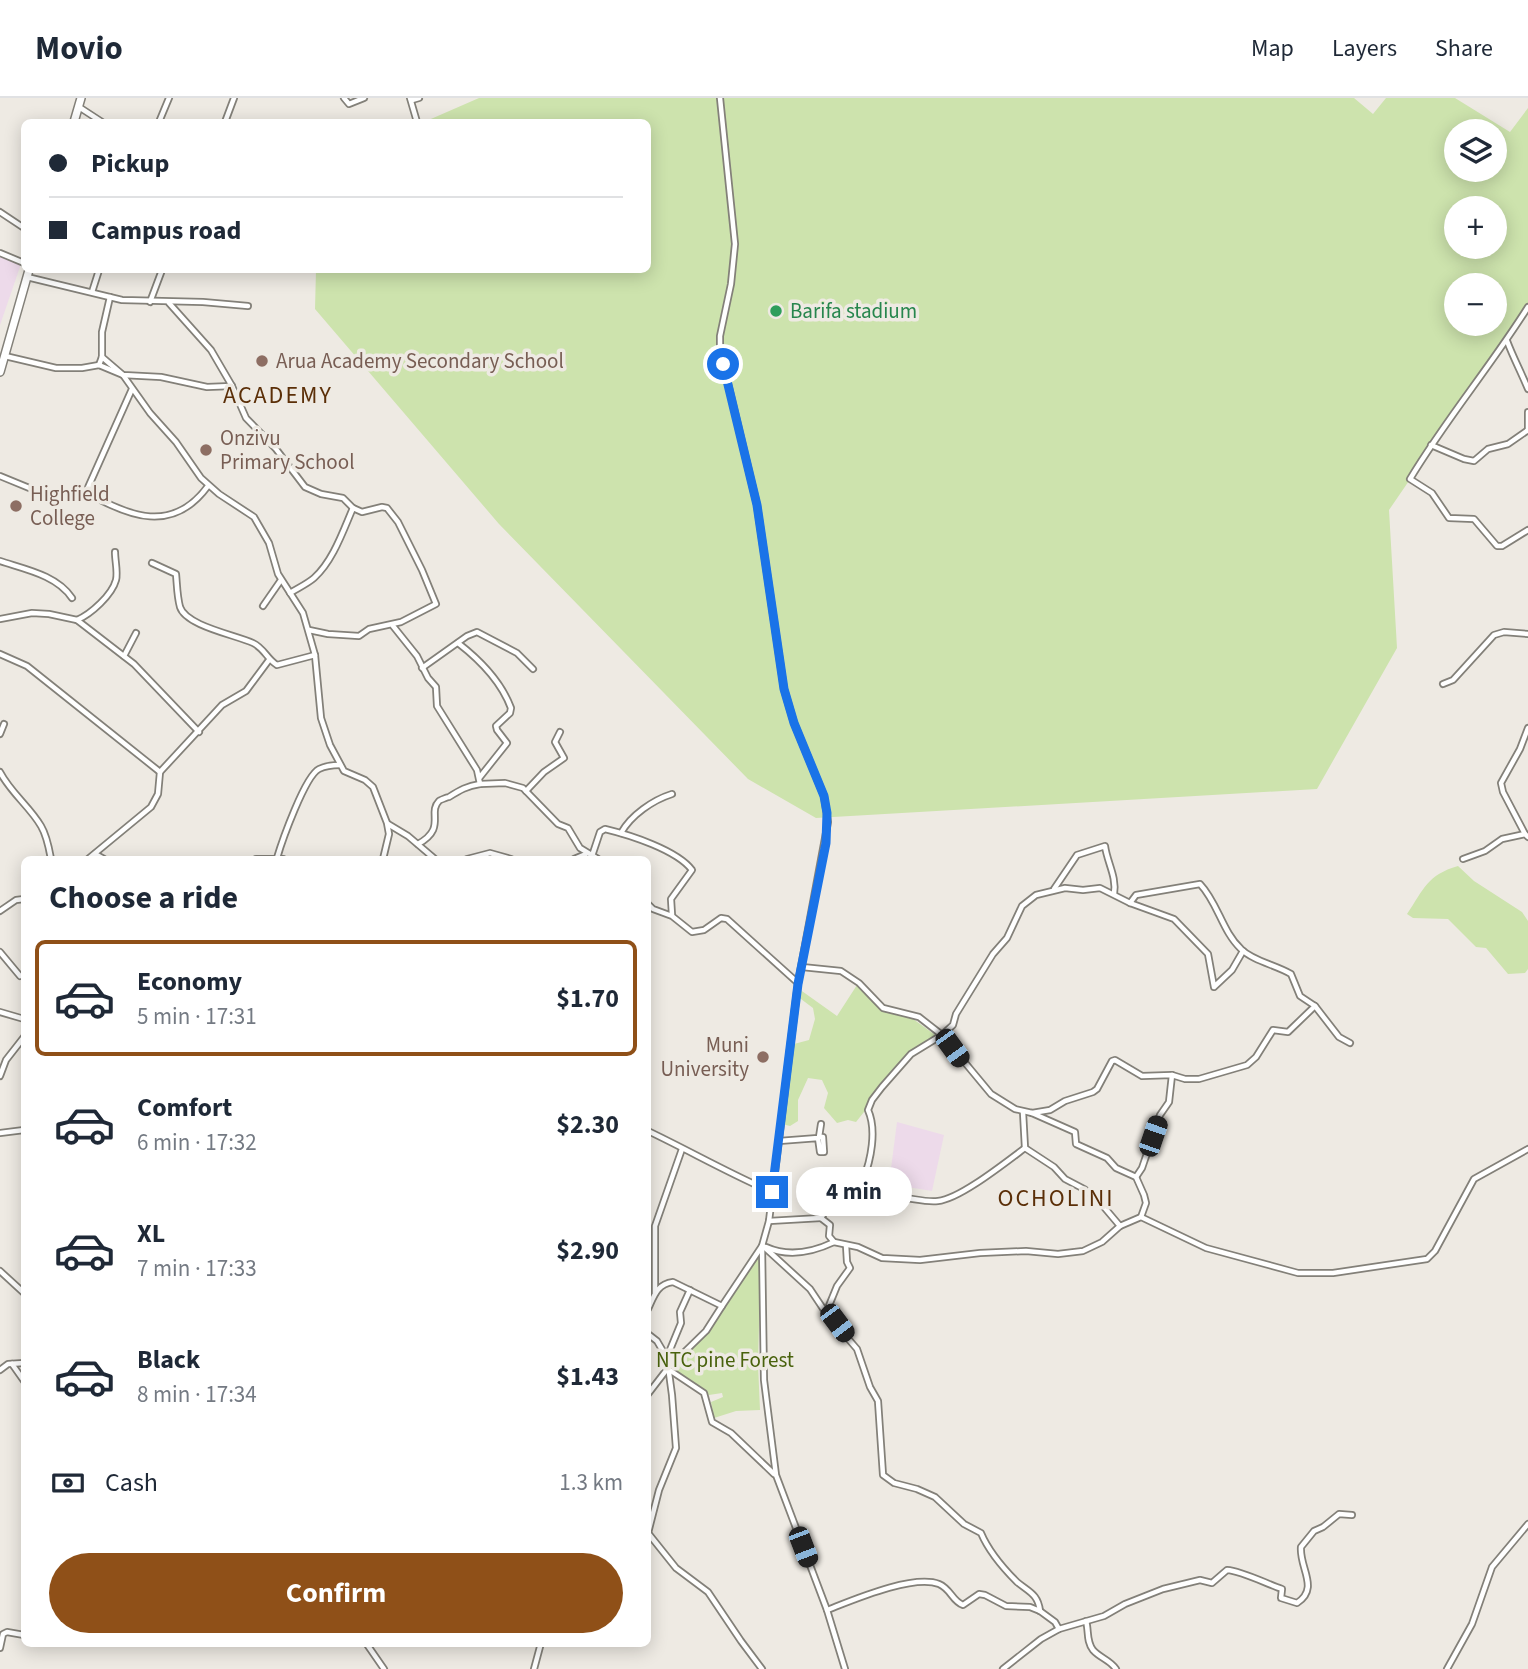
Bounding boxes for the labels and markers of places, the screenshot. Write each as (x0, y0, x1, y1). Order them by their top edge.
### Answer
place label: Barifa stadium (790, 296, 917, 326)
marker: Barifa stadium (768, 303, 784, 319)
place label: Arua Academy Secondary School (276, 346, 564, 376)
marker: Arua Academy Secondary School (254, 353, 270, 369)
place label: Onzivu Primary School (220, 423, 355, 477)
marker: Onzivu Primary School (198, 442, 214, 458)
place label: Highfield College (30, 479, 110, 533)
marker: Highfield College (8, 498, 24, 514)
place label: Muni University (661, 1030, 749, 1084)
marker: Muni University (755, 1049, 771, 1065)

